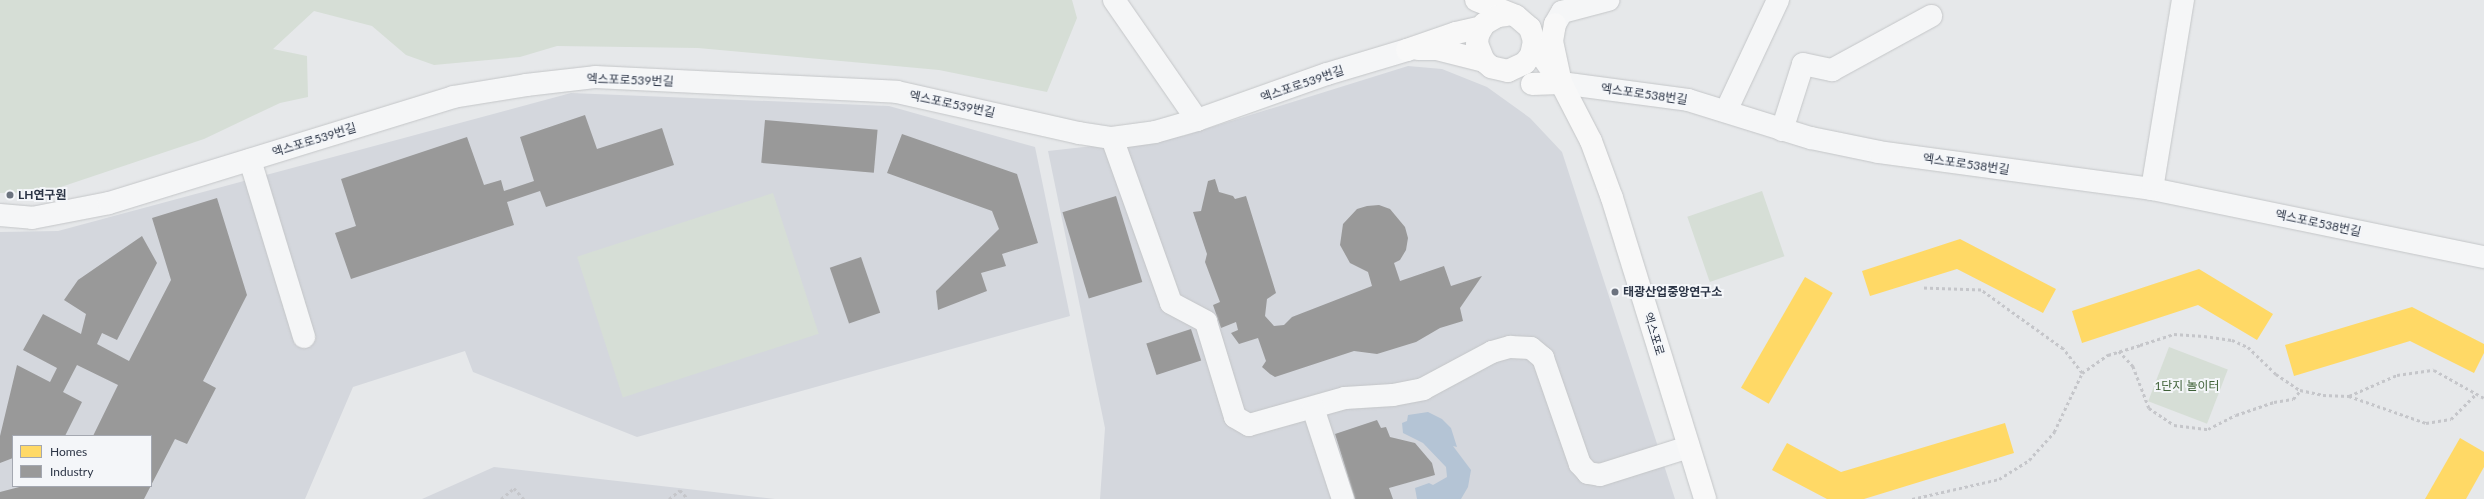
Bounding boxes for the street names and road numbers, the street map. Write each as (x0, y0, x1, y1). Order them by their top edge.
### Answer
street label: 엑스포로539번길 (1258, 63, 1346, 105)
street label: 엑스포로539번길 (586, 71, 674, 89)
street label: 엑스포로538번길 (1600, 81, 1688, 107)
street label: 엑스포로539번길 (908, 88, 996, 120)
street label: 엑스포로539번길 (270, 120, 358, 160)
street label: 엑스포로538번길 (1922, 151, 2010, 177)
street label: 엑스포로538번길 (2274, 207, 2362, 239)
street label: 엑스포로 (1641, 311, 1667, 357)

